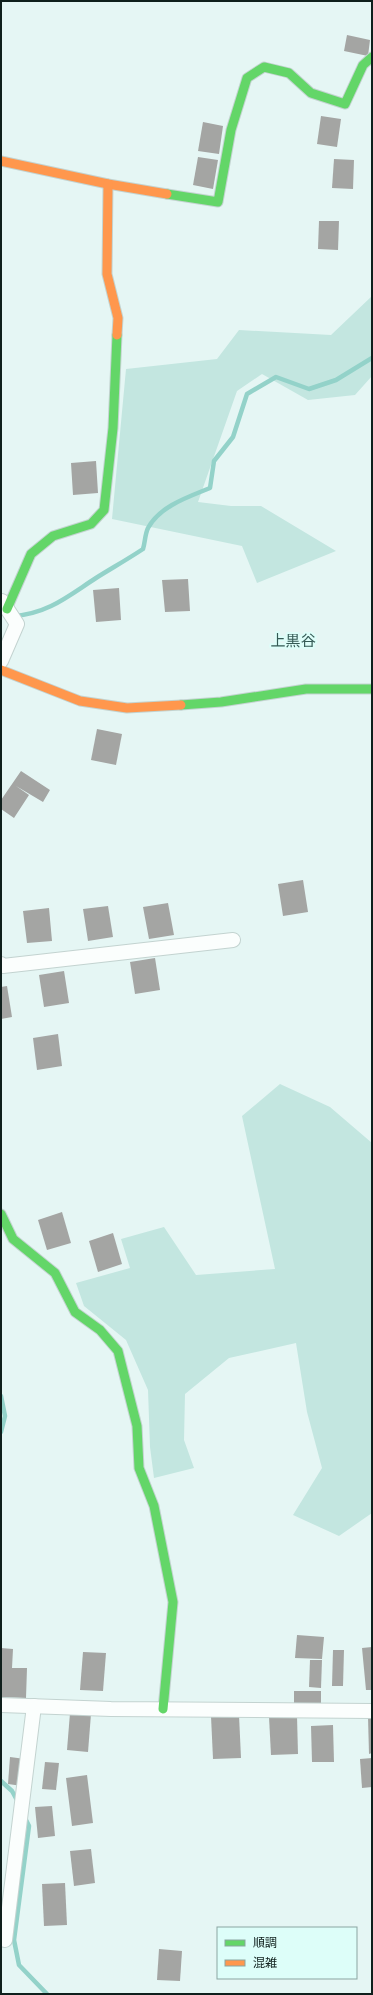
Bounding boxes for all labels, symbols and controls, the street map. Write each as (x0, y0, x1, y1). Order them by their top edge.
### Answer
district label: 上黒谷 (270, 630, 316, 653)
legend (217, 1927, 357, 1979)
text: 順調 (253, 1934, 277, 1953)
text: 混雑 (253, 1954, 277, 1973)

